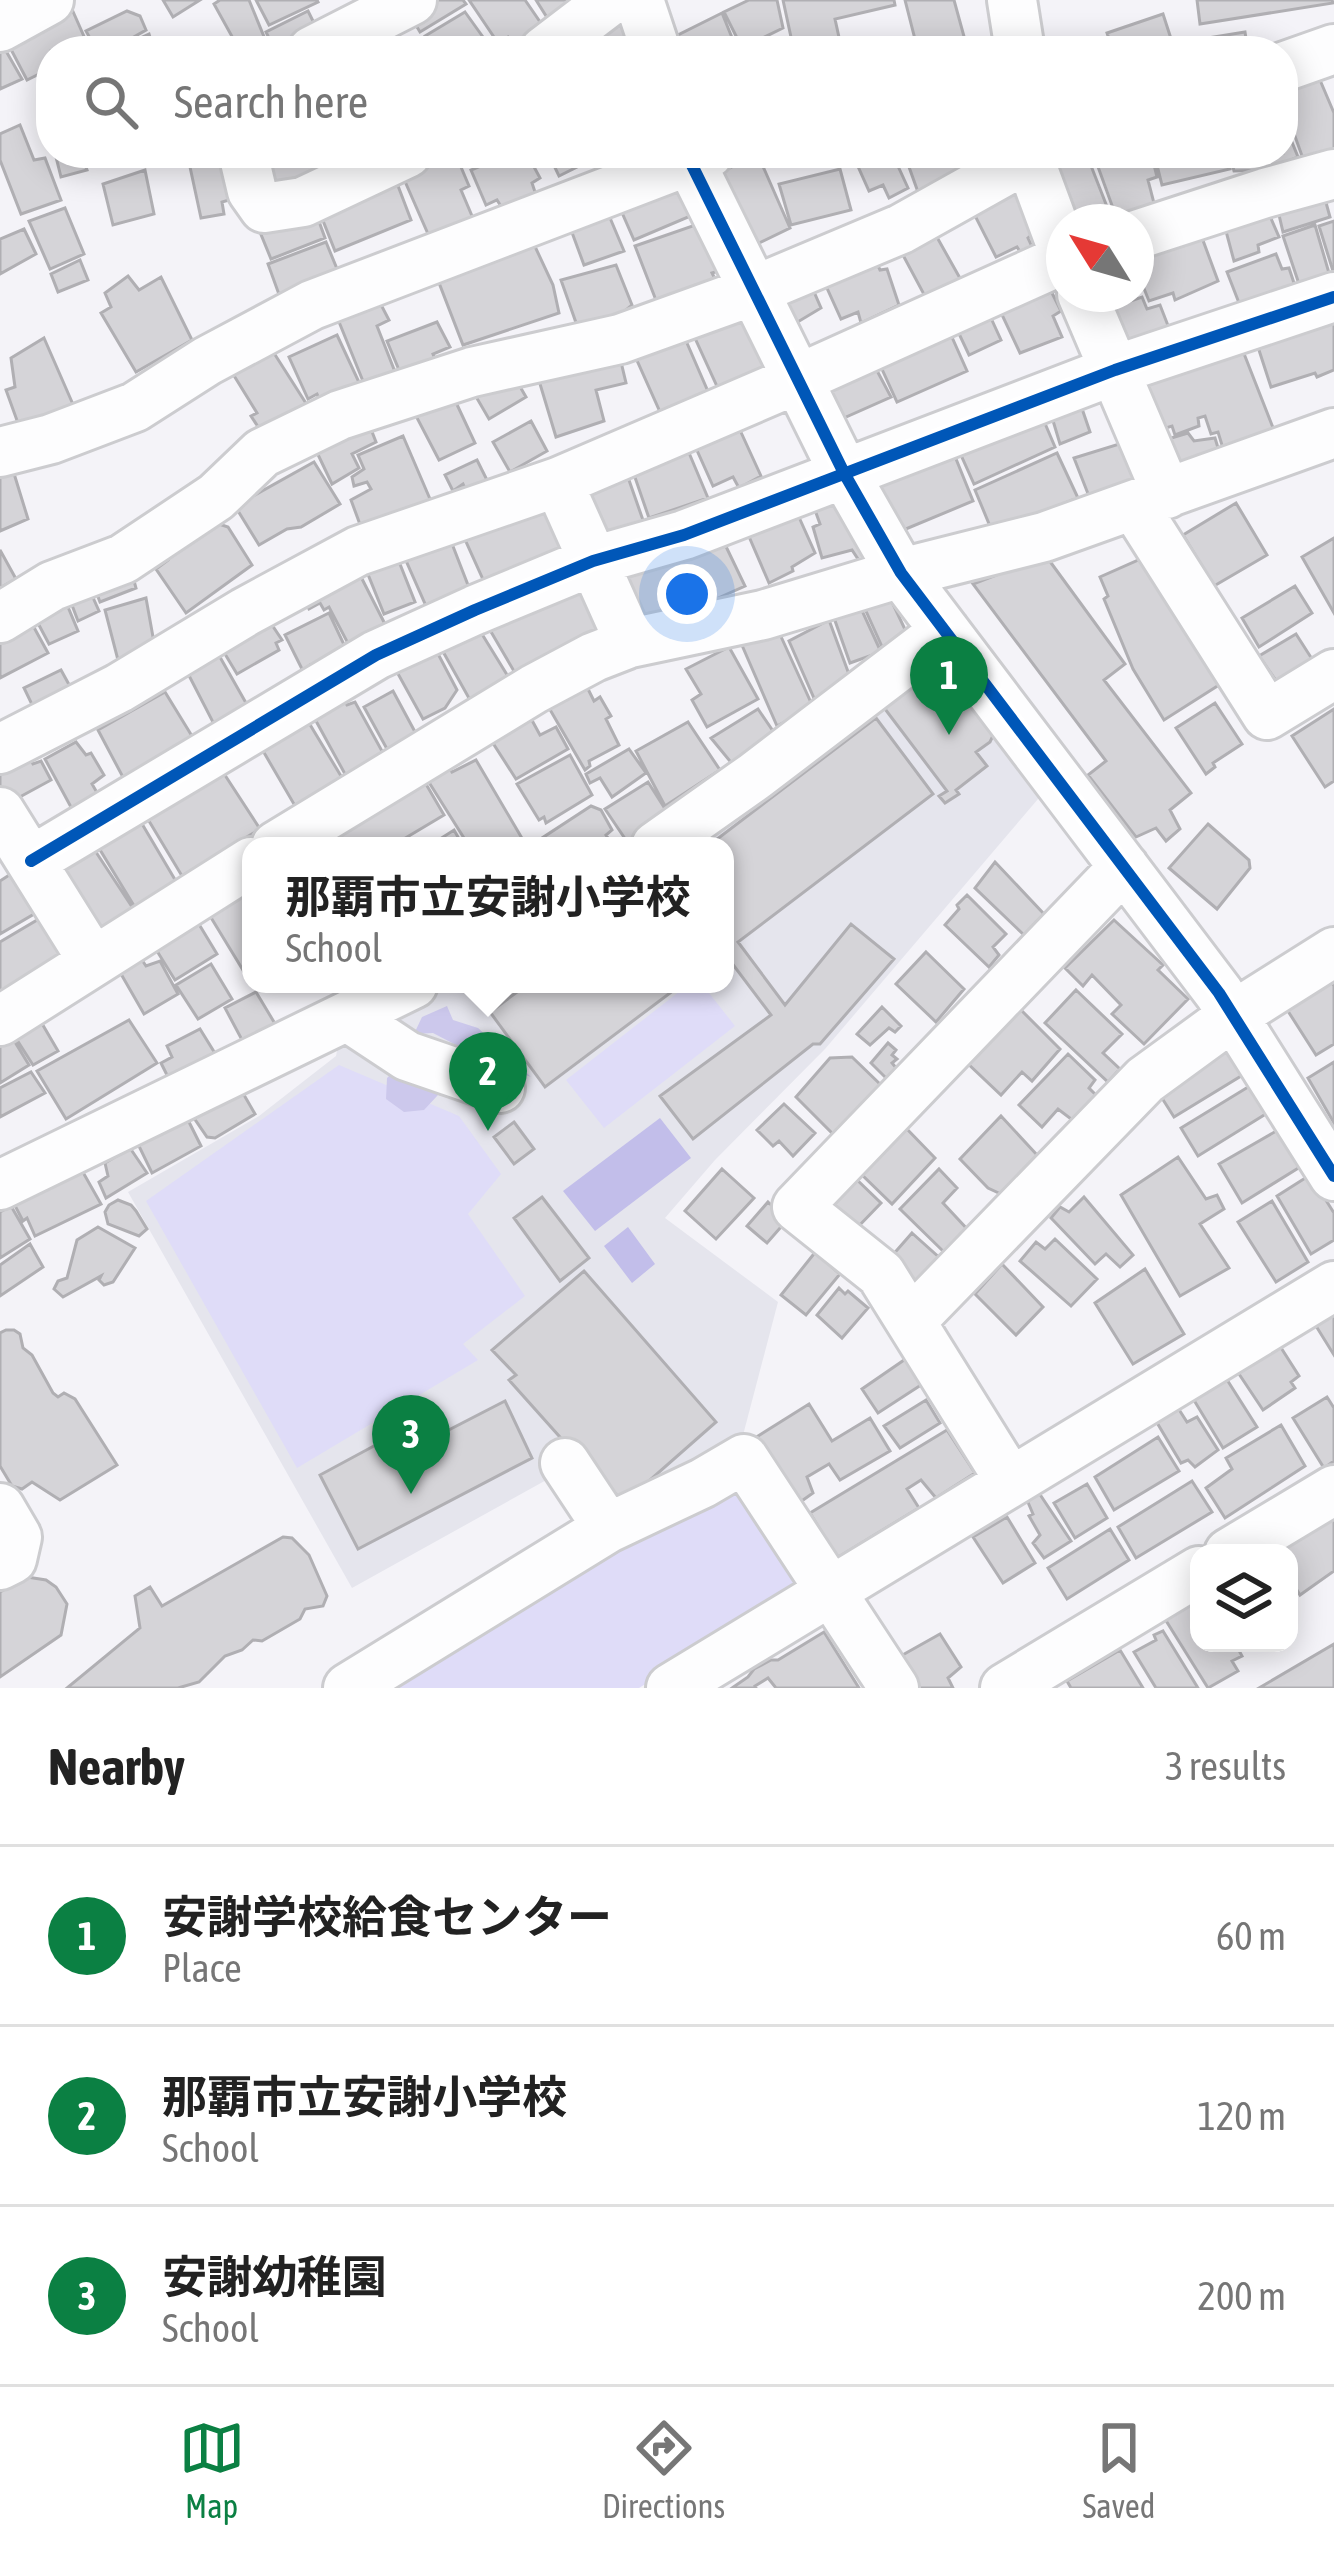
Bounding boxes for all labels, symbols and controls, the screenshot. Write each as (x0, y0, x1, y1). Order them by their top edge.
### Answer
search box (36, 36, 1298, 168)
icon: search (78, 69, 144, 135)
text: Search here (174, 76, 368, 128)
north arrow (1046, 204, 1154, 312)
your location (657, 564, 717, 624)
pin: 1 (910, 636, 988, 735)
popup (242, 837, 734, 993)
text: 那覇市立安謝小学校 (285, 871, 691, 923)
text: School (285, 926, 382, 970)
pin: 2 (449, 1032, 527, 1131)
pin: 3 (372, 1395, 450, 1494)
map controls (1190, 1544, 1298, 1652)
button: layers (1190, 1544, 1298, 1652)
text: Nearby (48, 1737, 185, 1796)
text: 3 results (1165, 1744, 1286, 1788)
text: 安謝学校給食センター (162, 1891, 612, 1943)
text: 1 (78, 1914, 96, 1958)
text: 60 m (1216, 1914, 1286, 1958)
text: Place (162, 1946, 242, 1990)
text: 那覇市立安謝小学校 (162, 2071, 567, 2123)
text: 2 (78, 2094, 96, 2138)
text: 120 m (1198, 2094, 1286, 2138)
text: School (162, 2126, 259, 2170)
text: 安謝幼稚園 (162, 2251, 387, 2303)
text: 3 (78, 2274, 96, 2318)
text: 200 m (1198, 2274, 1286, 2318)
text: School (162, 2306, 259, 2350)
tab: Map (179, 2415, 245, 2525)
tab: Directions (602, 2415, 725, 2525)
tab: Saved (1082, 2415, 1155, 2525)

